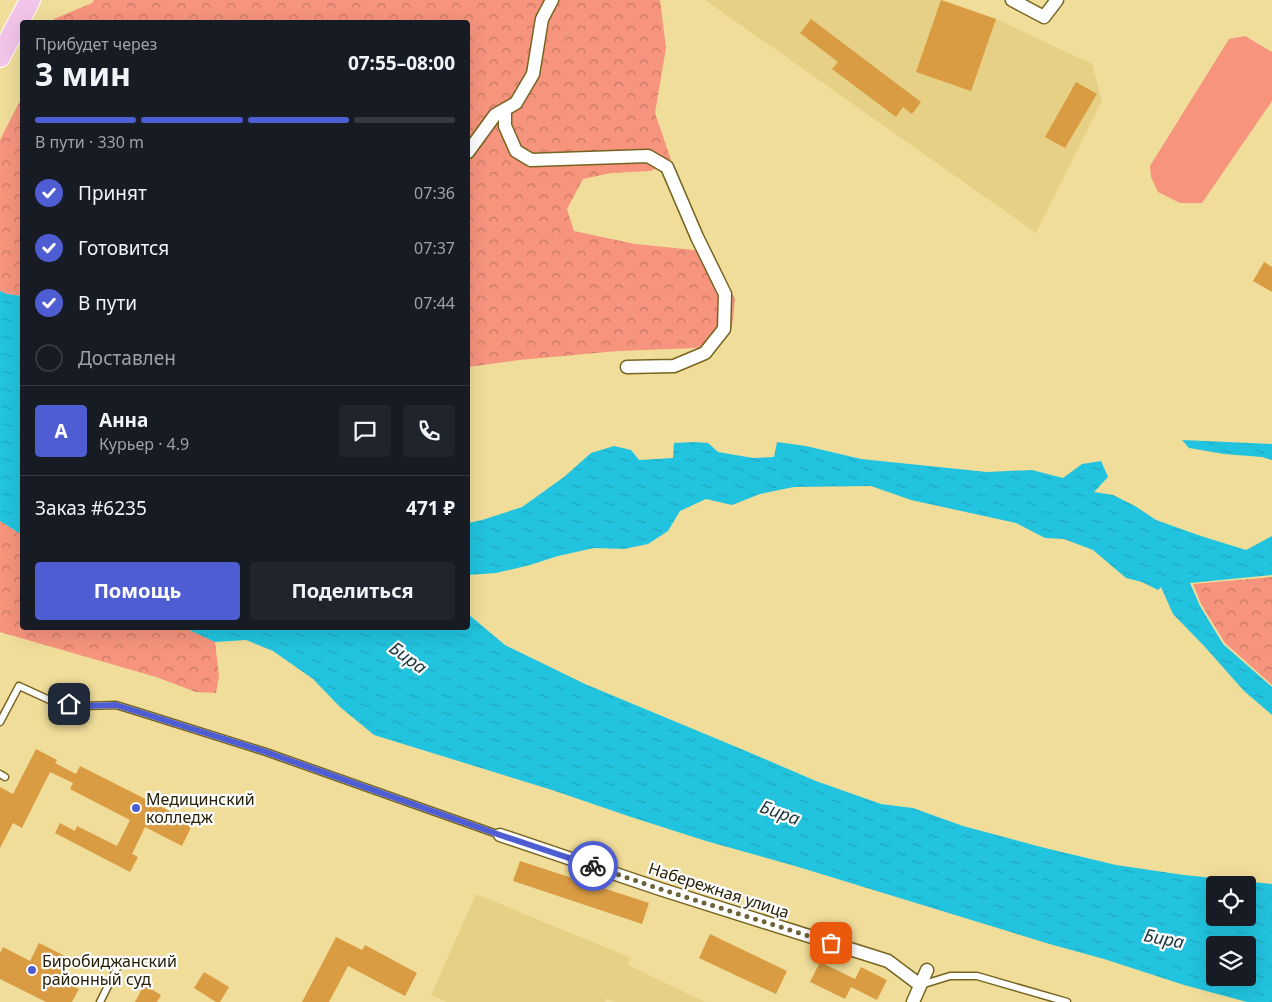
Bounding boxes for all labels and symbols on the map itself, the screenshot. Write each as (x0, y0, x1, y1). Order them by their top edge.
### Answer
water label: Бира (385, 636, 432, 679)
pin (48, 683, 90, 725)
place label: Медицинский колледж (146, 788, 255, 828)
water label: Бира (757, 794, 804, 830)
marker: Медицинский колледж (130, 802, 142, 814)
courier (568, 841, 618, 891)
street label: Набережная улица (646, 857, 792, 923)
pin (810, 922, 852, 964)
water label: Бира (1142, 922, 1186, 954)
place label: Биробиджанский районный суд (42, 950, 177, 990)
marker: Биробиджанский районный суд (26, 964, 38, 976)

